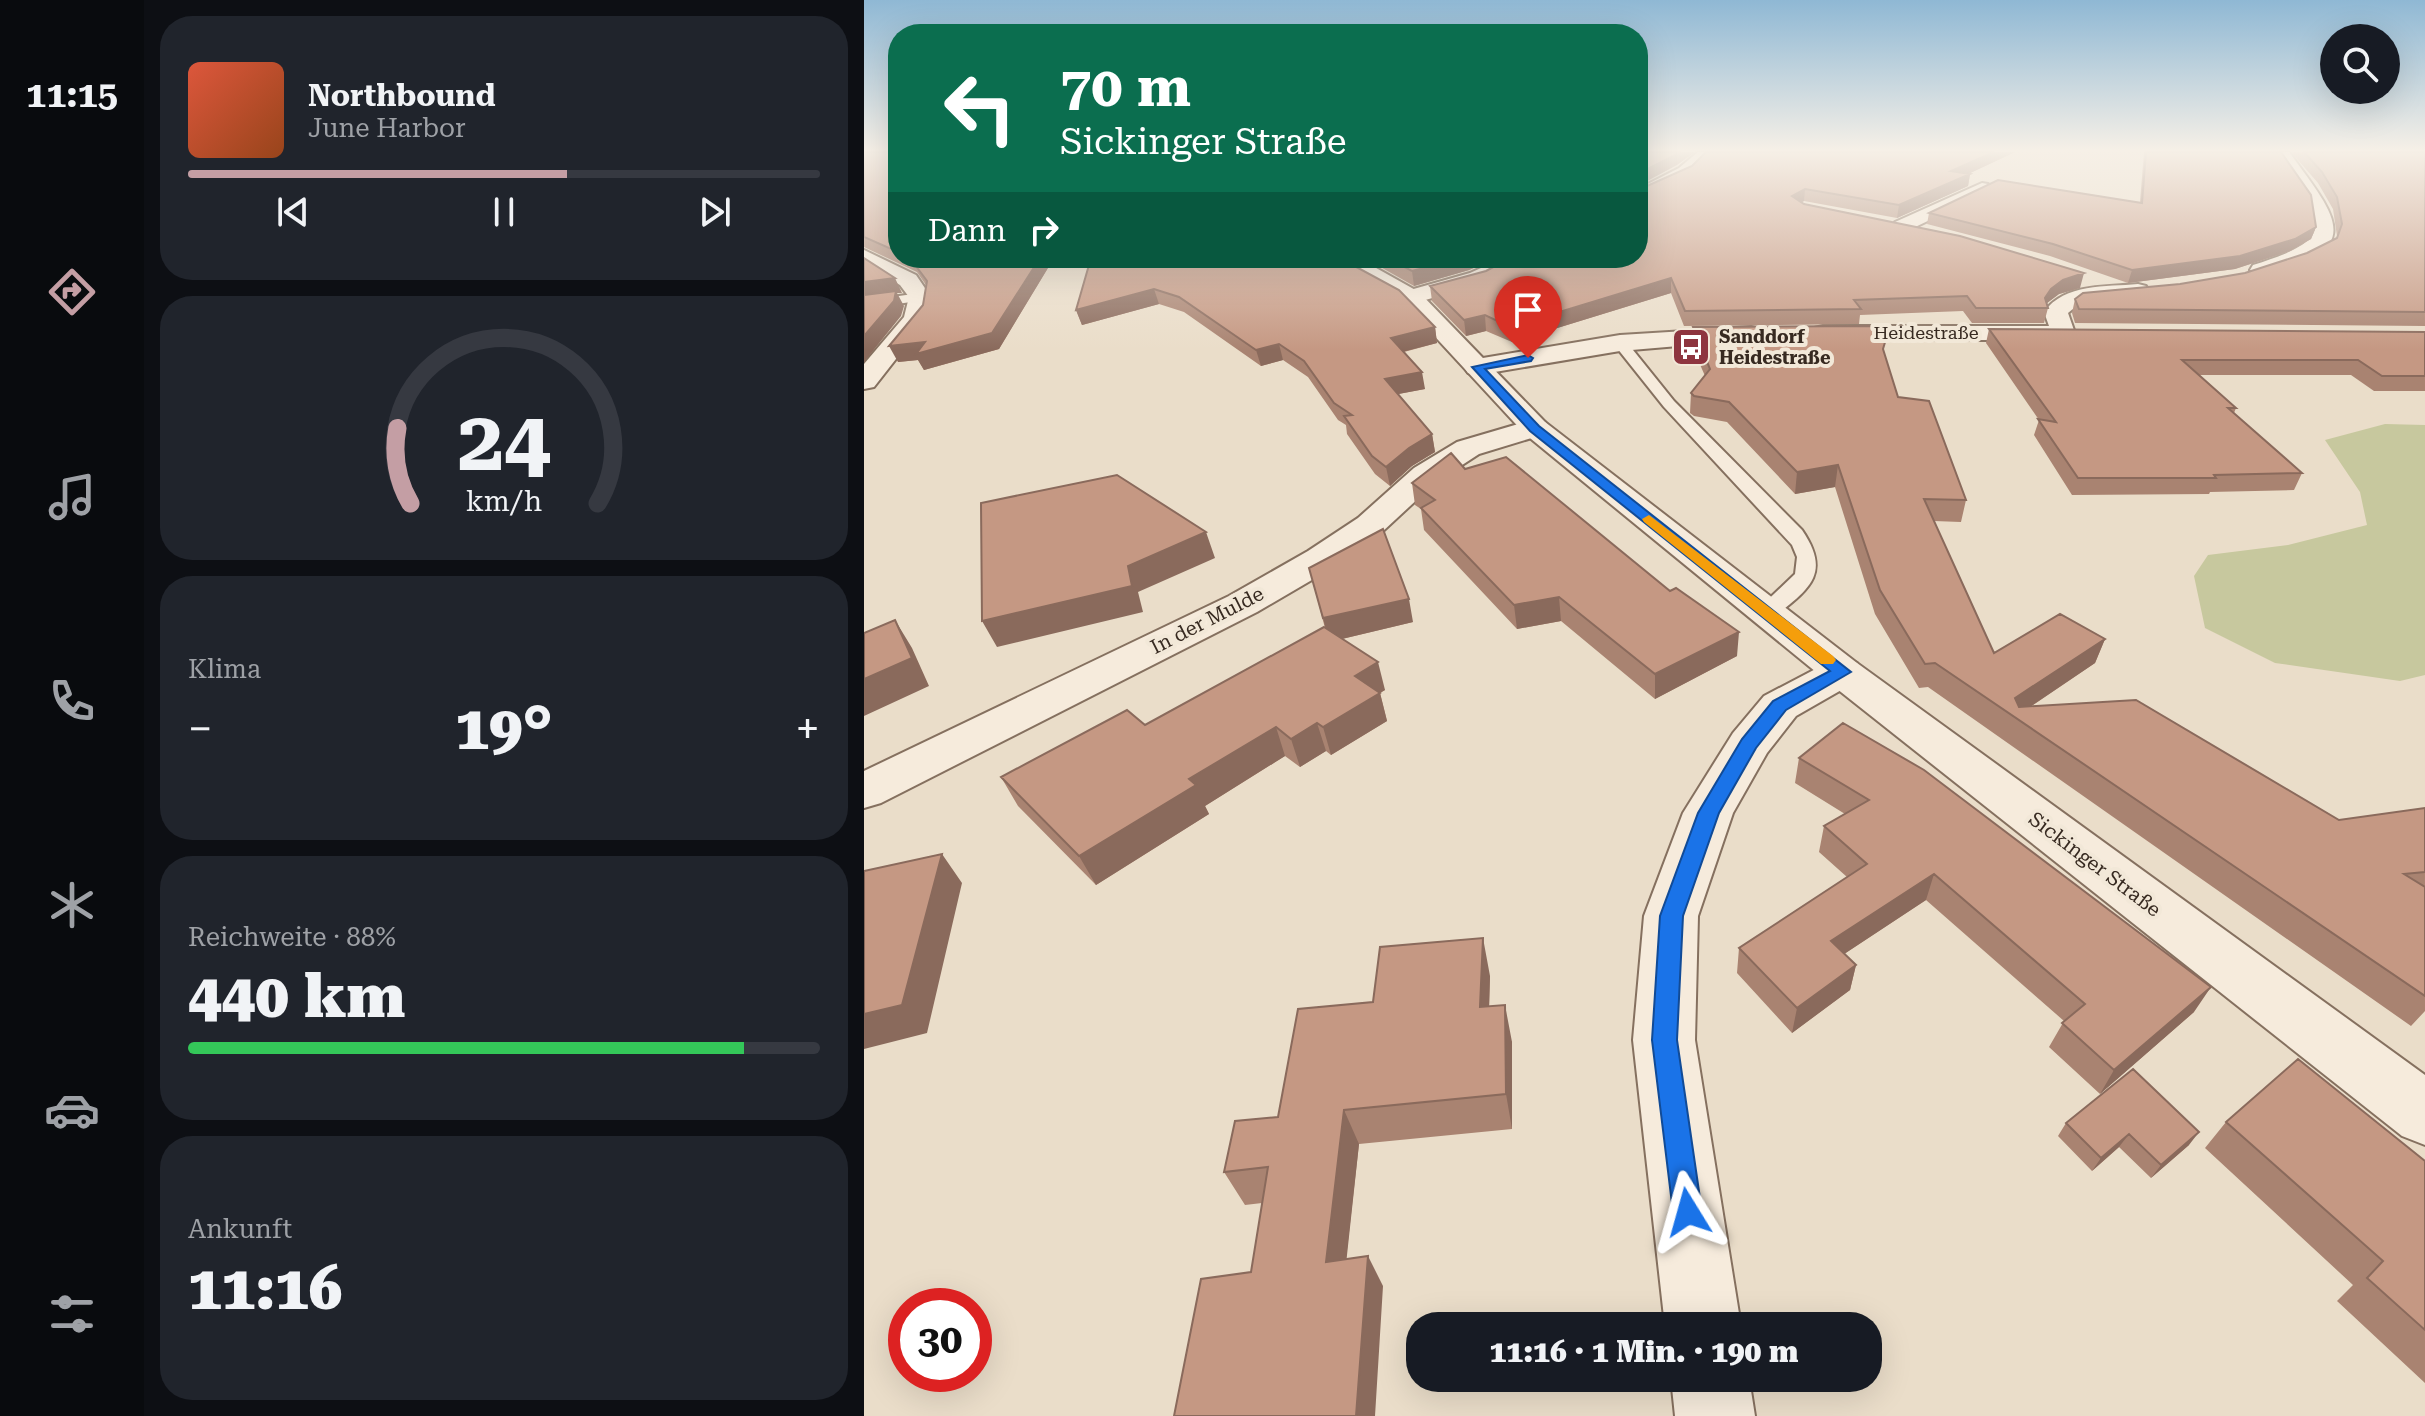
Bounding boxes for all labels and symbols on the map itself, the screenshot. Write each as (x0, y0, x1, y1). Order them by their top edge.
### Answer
pin (1494, 276, 1562, 358)
street label: Heidestraße (1873, 322, 1979, 343)
bus stop icon: Sanddorf Heidestraße (1670, 326, 1712, 368)
place label: Sanddorf Heidestraße (1719, 326, 1831, 368)
street label: In der Mulde (1146, 581, 1268, 659)
street label: Sickinger Straße (2024, 806, 2166, 922)
position arrow (1646, 1170, 1730, 1254)
speed limit sign: 30 (888, 1288, 992, 1392)

